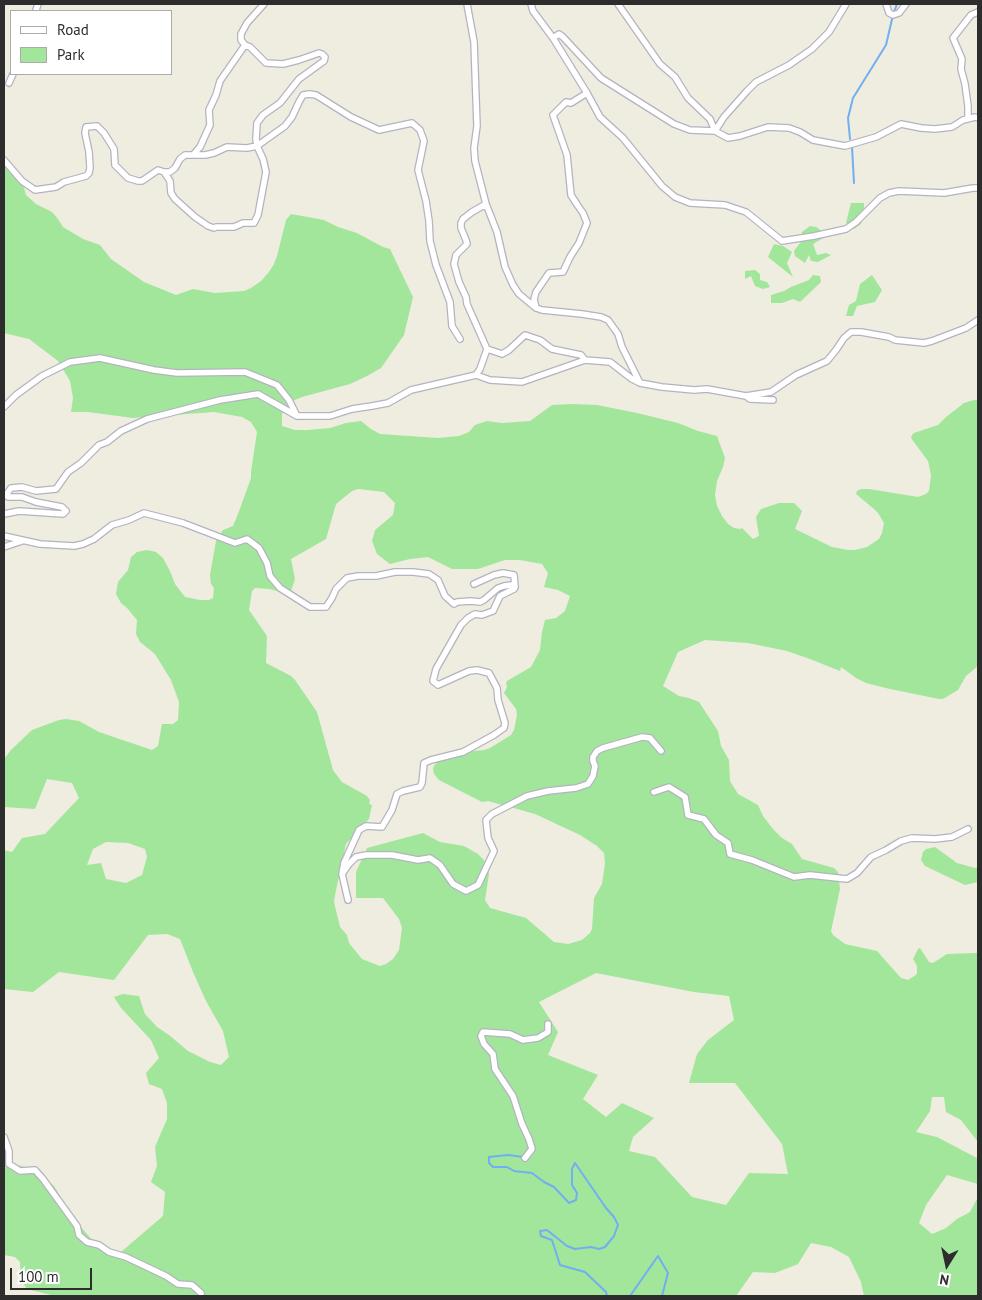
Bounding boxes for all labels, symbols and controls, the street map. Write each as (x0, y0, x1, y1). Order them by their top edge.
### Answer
legend (10, 10, 172, 75)
text: Road (57, 20, 89, 39)
text: Park (57, 45, 85, 64)
north arrow (922, 1240, 972, 1290)
scale bar (12, 1258, 95, 1290)
text: 100 m (18, 1267, 59, 1286)
text: N (938, 1270, 950, 1289)

